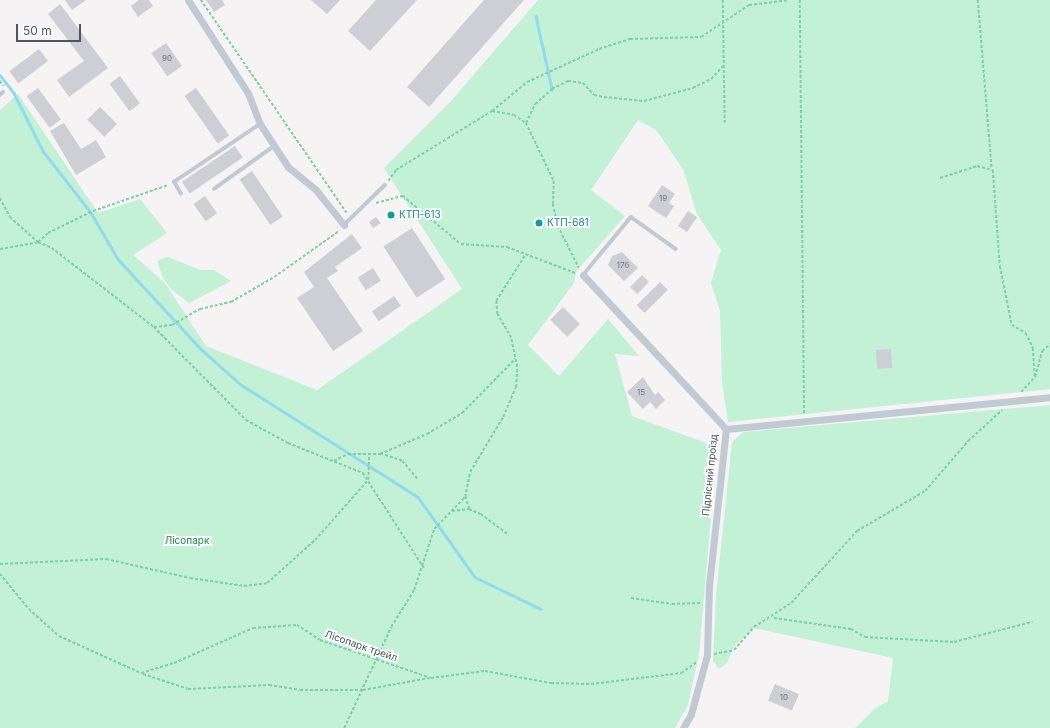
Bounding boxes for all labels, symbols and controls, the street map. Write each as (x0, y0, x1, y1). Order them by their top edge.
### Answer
scale bar (18, 16, 83, 42)
text: 50 m (23, 23, 52, 38)
house number: 90 (162, 54, 172, 64)
house number: 19 (659, 194, 667, 204)
place label: КТП-613 (399, 209, 441, 221)
marker: КТП-613 (386, 210, 396, 220)
place label: КТП-681 (547, 217, 589, 229)
marker: КТП-681 (534, 218, 544, 228)
house number: 17б (617, 261, 629, 271)
house number: 15 (637, 388, 645, 398)
street label: Підлісний проїзд (700, 433, 720, 517)
park label: Лісопарк (165, 535, 209, 547)
street label: Лісопарк трейл (323, 628, 399, 664)
house number: 10 (780, 693, 788, 703)

